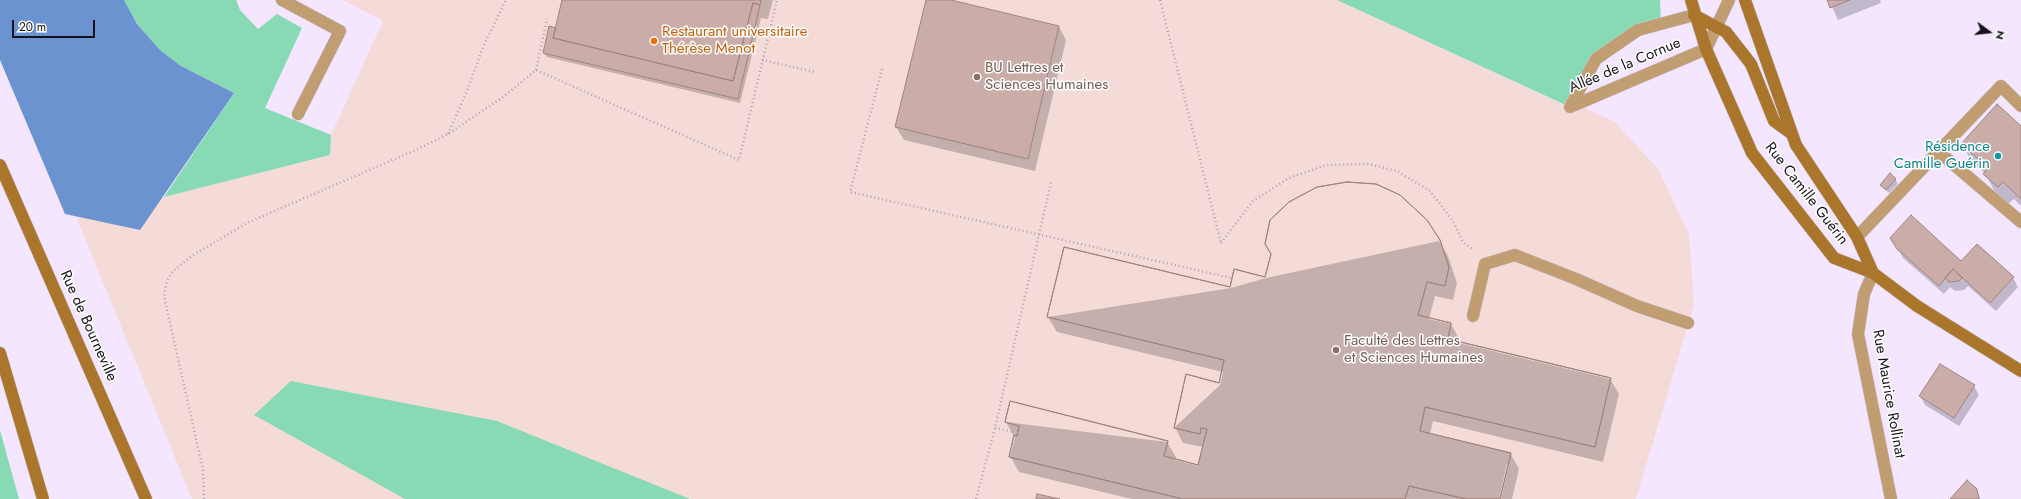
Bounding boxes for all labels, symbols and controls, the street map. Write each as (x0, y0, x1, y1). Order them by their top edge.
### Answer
scale bar (14, 12, 97, 38)
north arrow (1969, 12, 2009, 52)
text: 20 m (19, 18, 46, 36)
place label: Restaurant universitaire Thérèse Menot (662, 23, 807, 58)
text: N (1992, 29, 2009, 41)
street label: Allée de la Cornue (1566, 34, 1684, 98)
marker: Restaurant universitaire Thérèse Menot (649, 36, 659, 46)
place label: BU Lettres et Sciences Humaines (985, 59, 1108, 94)
marker: BU Lettres et Sciences Humaines (972, 72, 982, 82)
place label: Résidence Camille Guérin (1894, 138, 1990, 173)
street label: Rue Camille Guérin (1760, 139, 1852, 249)
marker: Résidence Camille Guérin (1993, 151, 2003, 161)
street label: Rue de Bourneville (56, 268, 120, 384)
street label: Rue Maurice Rollinat (1868, 328, 1908, 460)
place label: Faculté des Lettres et Sciences Humaines (1344, 332, 1483, 367)
marker: Faculté des Lettres et Sciences Humaines (1331, 345, 1341, 355)

